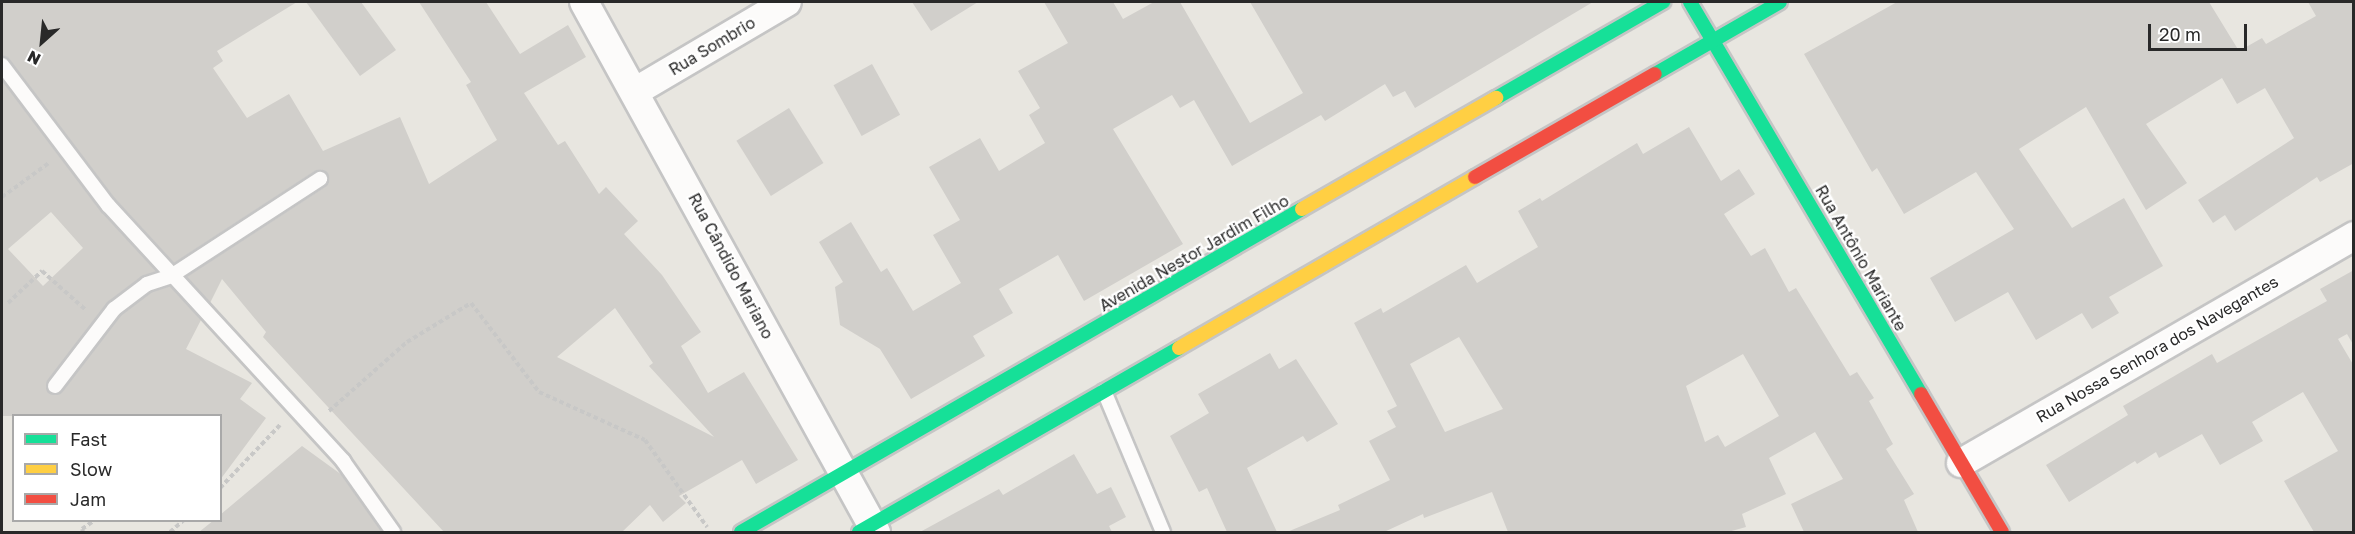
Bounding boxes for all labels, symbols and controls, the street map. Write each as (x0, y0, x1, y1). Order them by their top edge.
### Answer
north arrow (12, 12, 72, 72)
scale bar (2151, 12, 2250, 50)
street label: Rua Sombrio (665, 13, 759, 79)
text: 20 m (2159, 23, 2201, 45)
text: N (24, 46, 44, 70)
street label: Rua Antônio Mariante (1811, 182, 1911, 334)
street label: Rua Cândido Mariano (684, 190, 778, 342)
street label: Avenida Nestor Jardim Filho (1096, 191, 1292, 315)
street label: Rua Nossa Senhora dos Navegantes (2033, 272, 2281, 426)
legend (12, 414, 222, 522)
text: Fast (70, 428, 107, 450)
text: Slow (70, 458, 112, 480)
text: Jam (70, 488, 106, 510)

